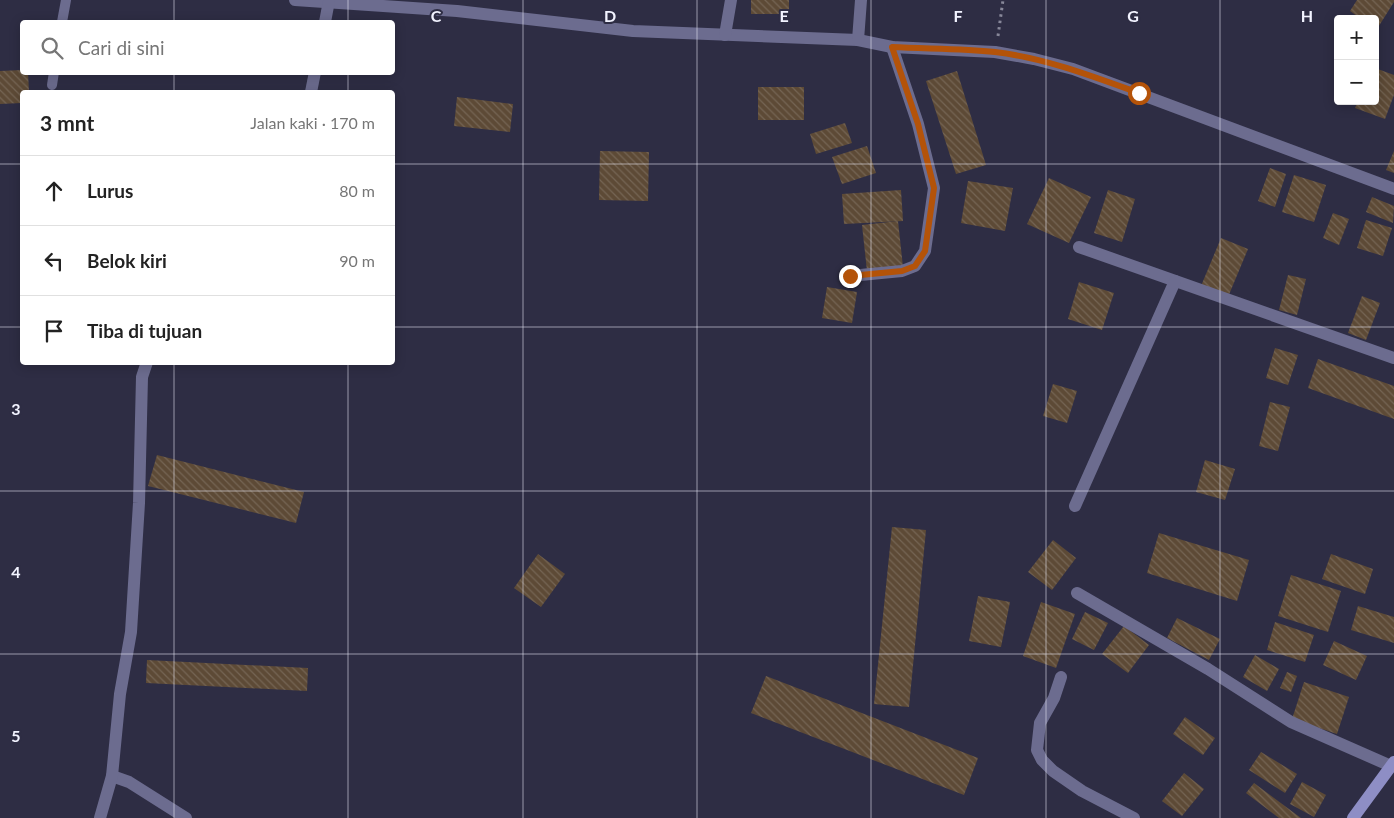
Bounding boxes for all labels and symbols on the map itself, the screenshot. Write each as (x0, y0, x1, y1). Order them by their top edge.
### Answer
text: C (431, 6, 442, 25)
text: D (604, 6, 616, 25)
text: E (779, 6, 789, 25)
text: F (953, 6, 963, 25)
text: G (1127, 6, 1139, 25)
text: H (1301, 6, 1313, 25)
route start (1128, 82, 1151, 105)
route end (839, 265, 862, 288)
text: 3 (11, 399, 21, 418)
text: 4 (11, 562, 21, 581)
text: 5 (11, 726, 21, 745)

